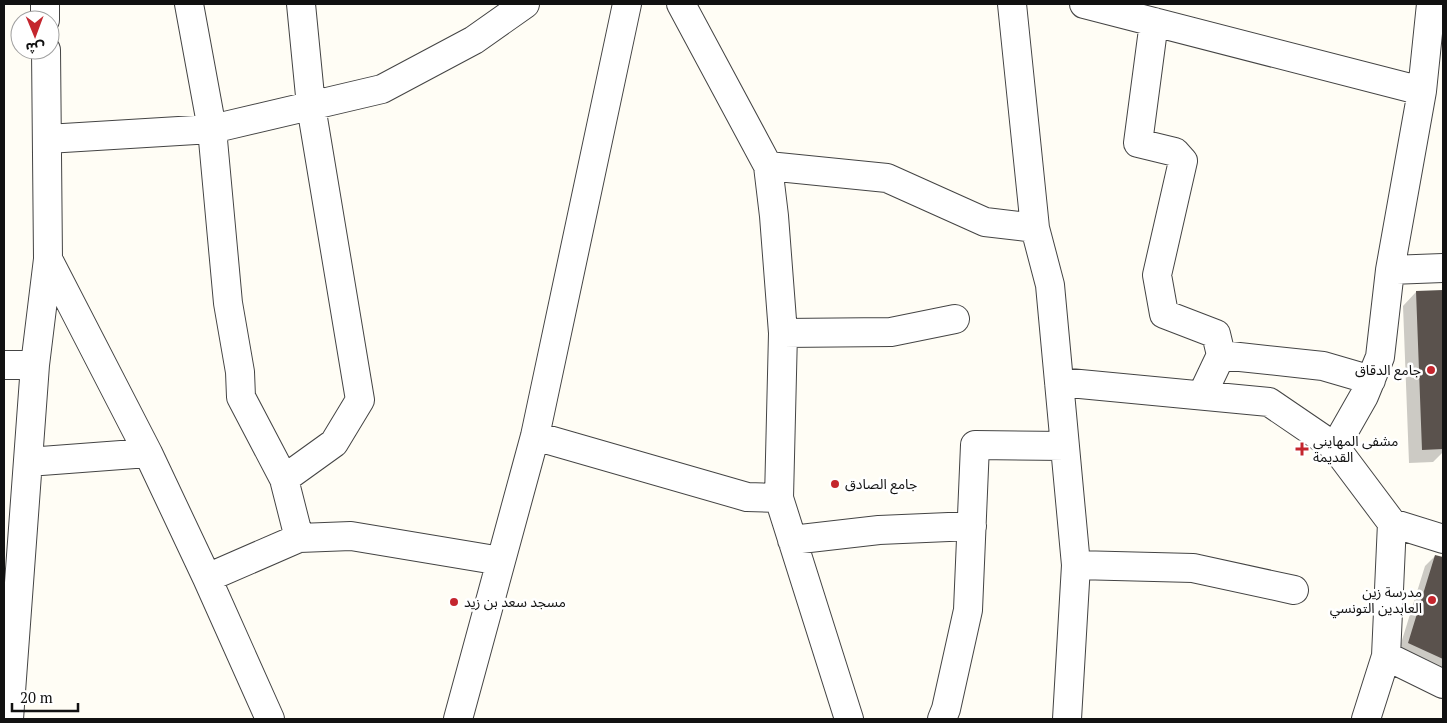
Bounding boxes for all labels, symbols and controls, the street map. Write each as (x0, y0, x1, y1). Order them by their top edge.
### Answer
north arrow (10, 10, 60, 60)
text: ش (25, 39, 45, 58)
place label: جامع الدقاق (1355, 360, 1421, 381)
marker: جامع الدقاق (1425, 364, 1437, 376)
place label: مشفى المهايني القديمة (1313, 431, 1398, 466)
marker: مشفى المهايني القديمة (1295, 442, 1309, 456)
place label: جامع الصادق (845, 474, 917, 495)
marker: جامع الصادق (829, 478, 841, 490)
place label: مدرسة زين العابدين التونسي (1330, 582, 1422, 619)
place label: مسجد سعد بن زيد (464, 592, 566, 611)
marker: مدرسة زين العابدين التونسي (1426, 594, 1438, 606)
marker: مسجد سعد بن زيد (448, 596, 460, 608)
scale bar (12, 680, 79, 712)
text: 20 m (20, 687, 53, 707)

